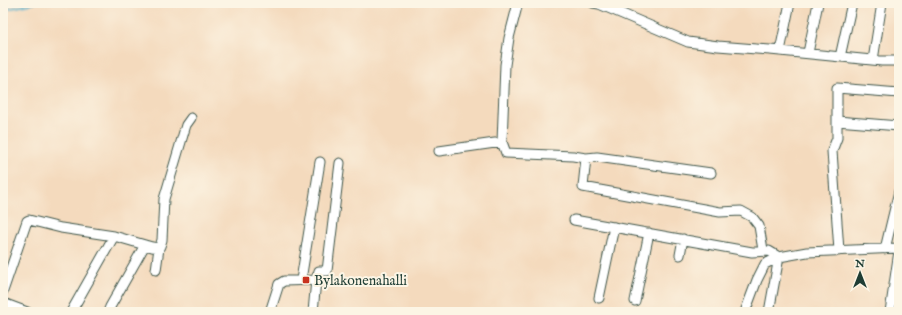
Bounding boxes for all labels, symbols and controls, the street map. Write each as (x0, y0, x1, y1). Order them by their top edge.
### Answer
north arrow (840, 253, 880, 293)
text: N (854, 257, 865, 271)
place label: Bylakonenahalli (314, 272, 407, 290)
marker: Bylakonenahalli (301, 275, 311, 285)

